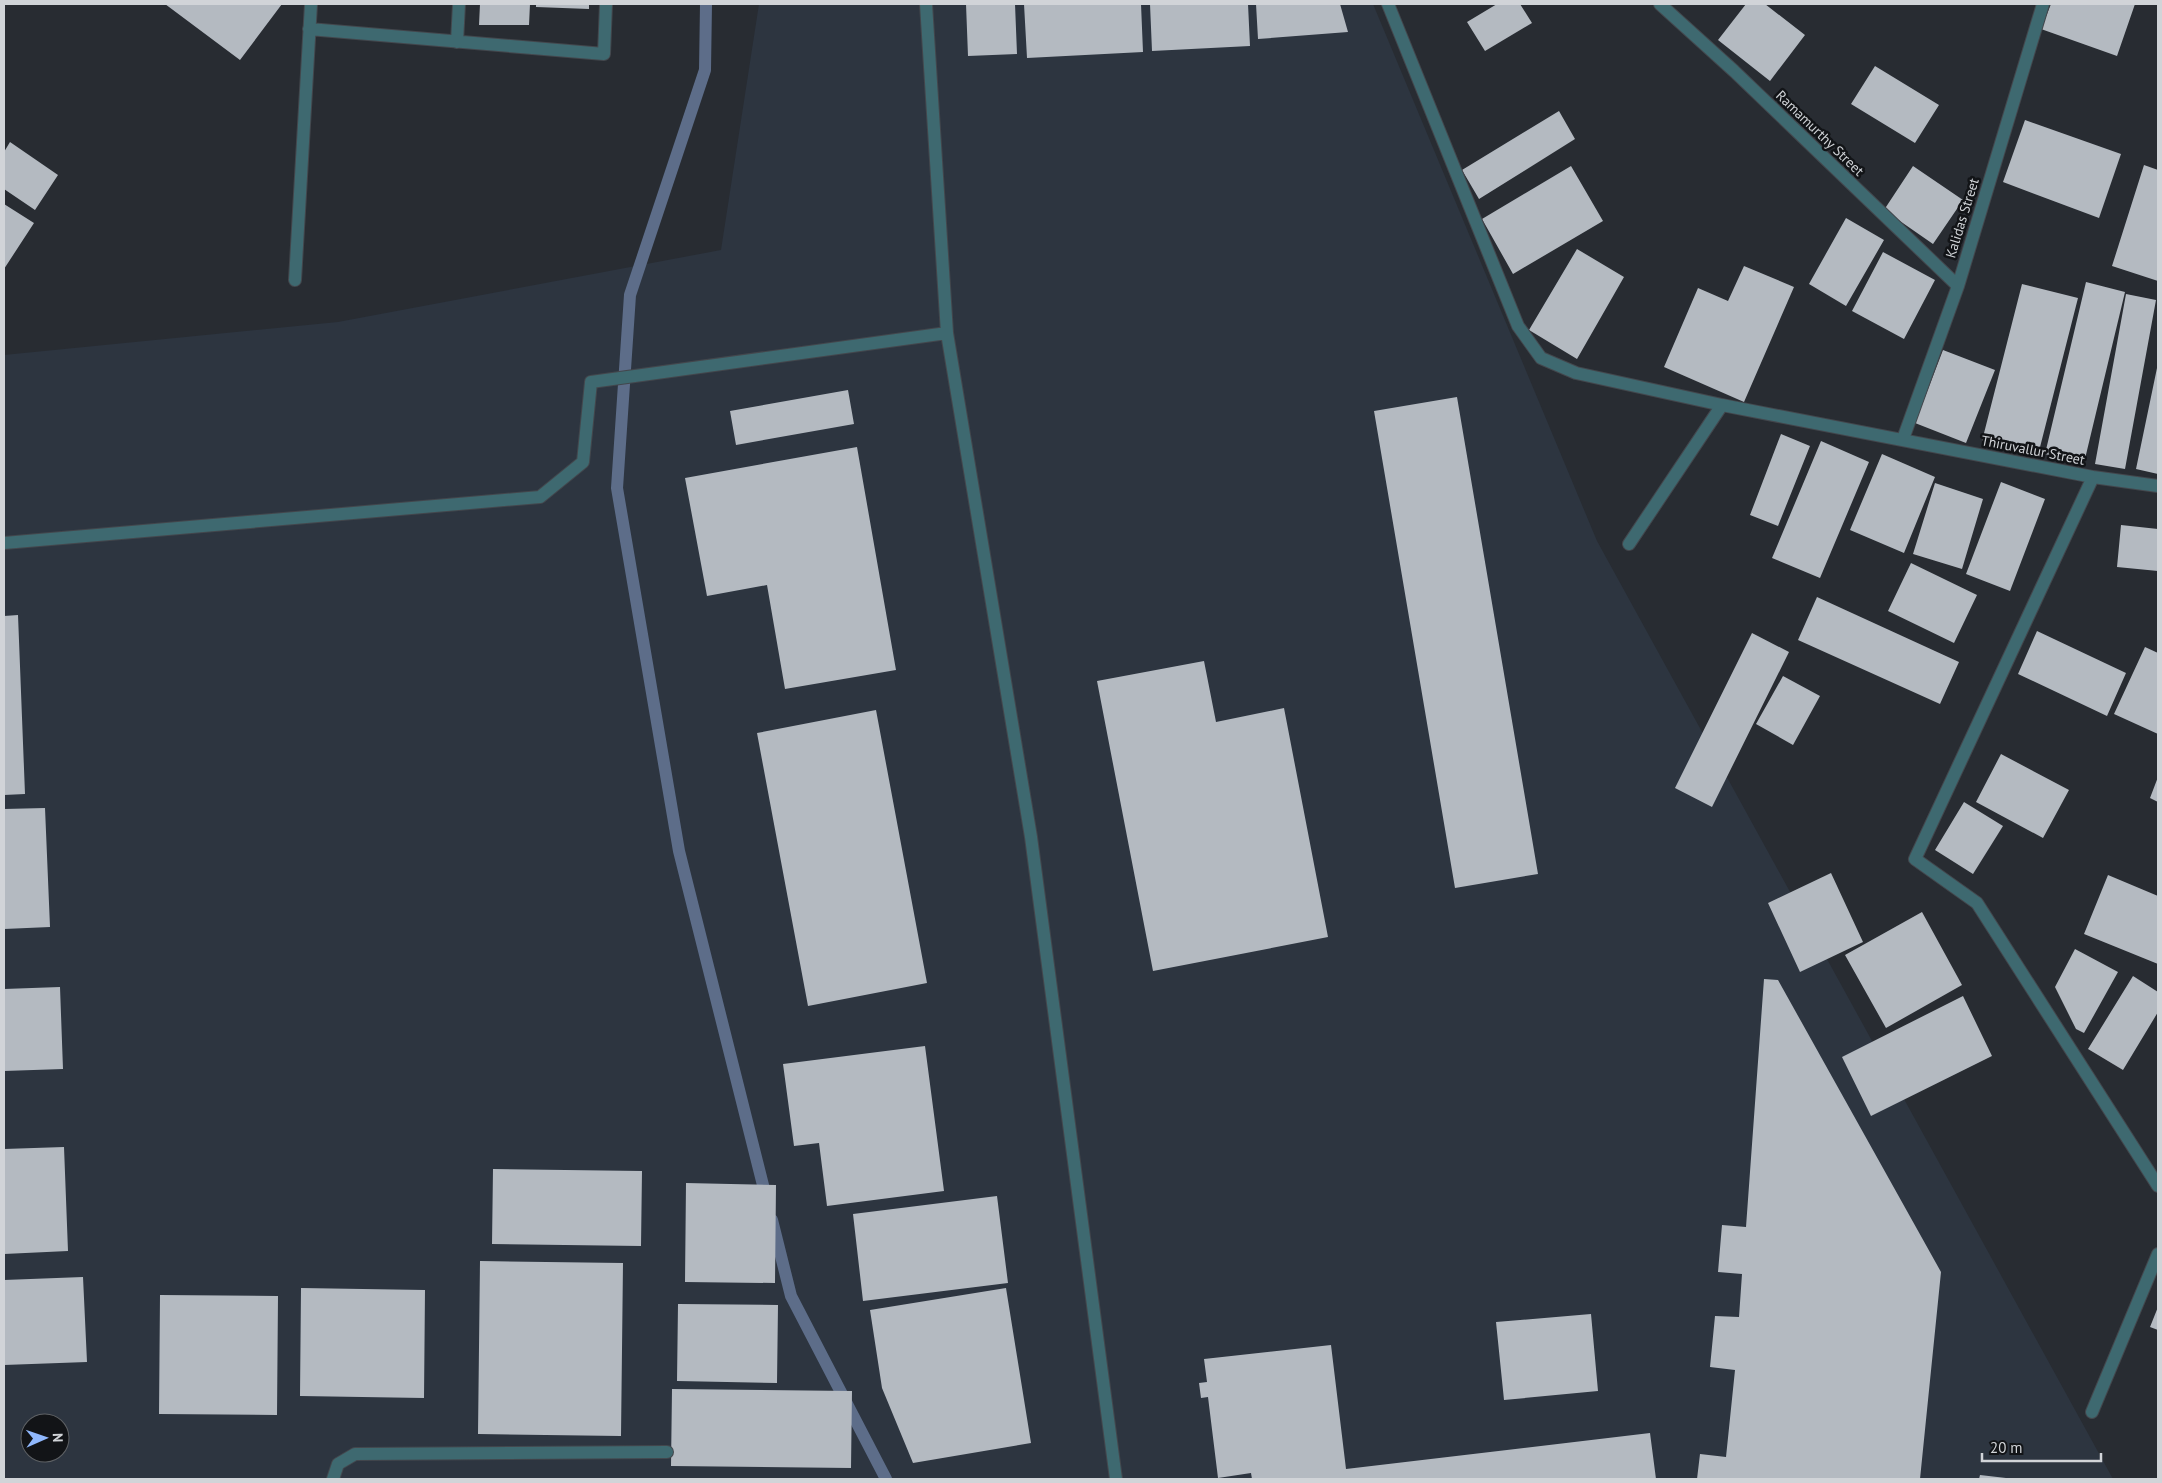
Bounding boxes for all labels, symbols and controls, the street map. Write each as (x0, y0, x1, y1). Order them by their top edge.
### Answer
street label: Ramamurthy Street (1772, 86, 1868, 180)
street label: Kalidas Street (1941, 176, 1983, 260)
street label: Thiruvallur Street (1980, 431, 2087, 469)
north arrow (20, 1413, 70, 1463)
scale bar (1982, 1430, 2101, 1462)
text: N (49, 1433, 67, 1442)
text: 20 m (1990, 1438, 2023, 1457)

